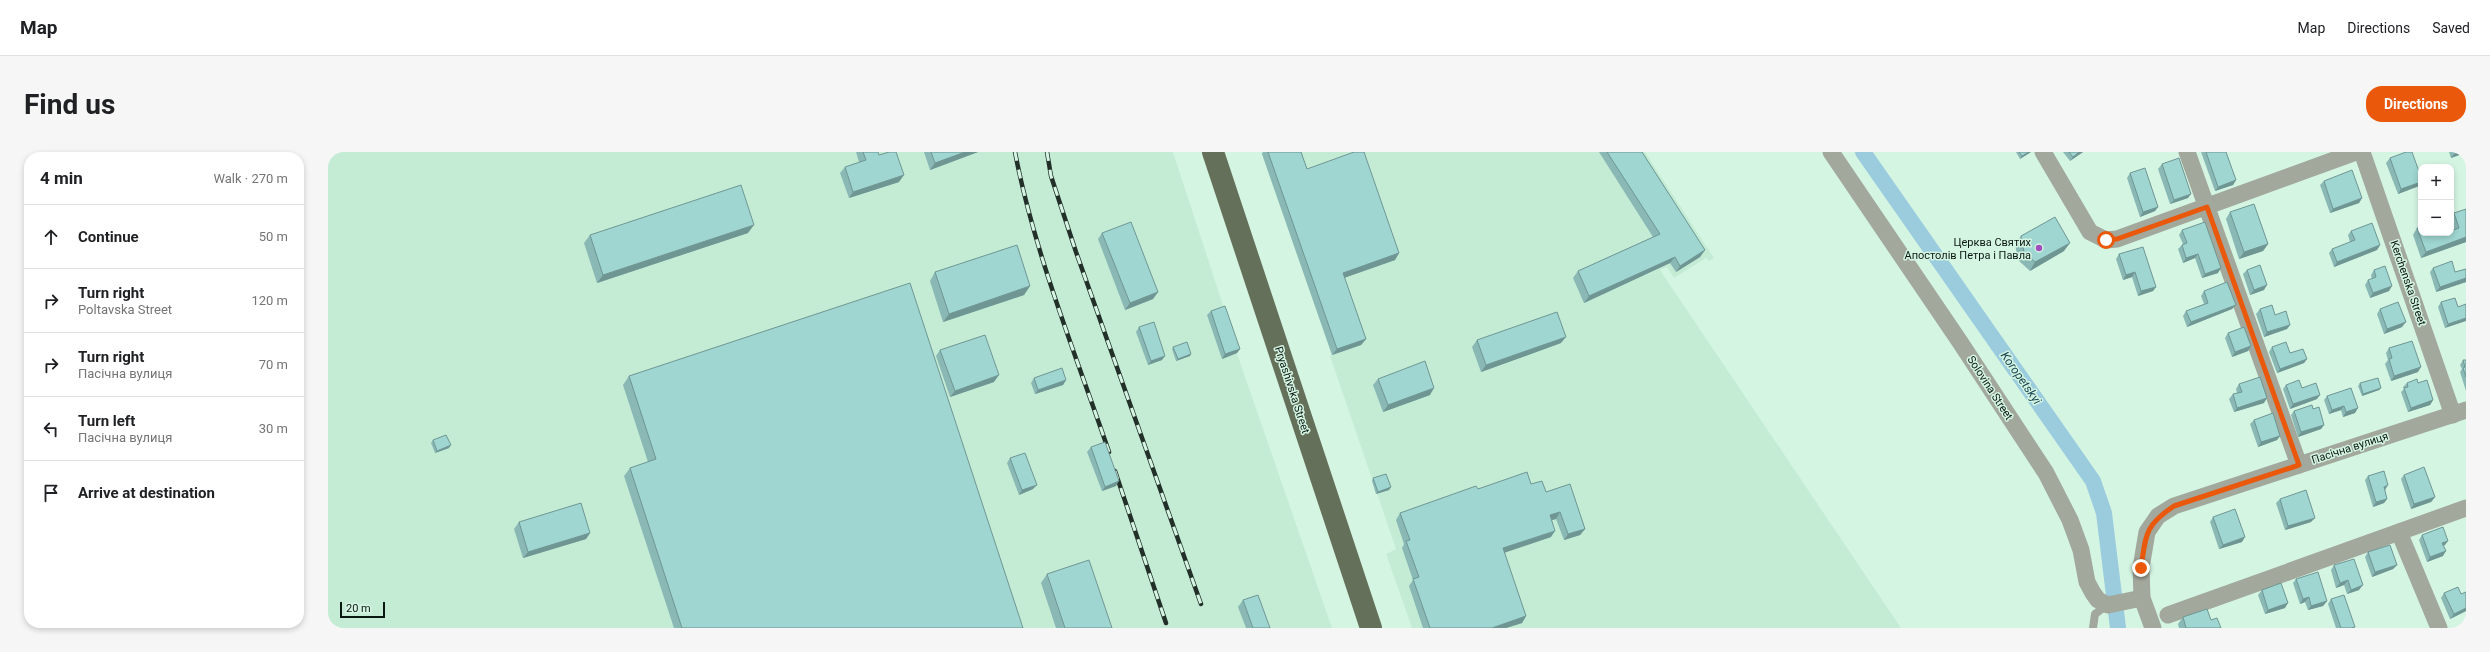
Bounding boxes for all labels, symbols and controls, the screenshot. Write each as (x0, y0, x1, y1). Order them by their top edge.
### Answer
text: Map (20, 16, 58, 39)
text: Map (2298, 20, 2325, 36)
text: Directions (2347, 20, 2410, 36)
text: Saved (2432, 20, 2470, 36)
button: Directions (2366, 86, 2466, 122)
text: Find us (24, 88, 115, 121)
map controls (2418, 164, 2454, 236)
button: + (2418, 164, 2454, 200)
text: 4 min (40, 168, 83, 188)
text: Walk · 270 m (213, 171, 288, 186)
button: − (2418, 200, 2454, 236)
icon: ahead (40, 226, 62, 248)
text: Continue (78, 228, 139, 246)
text: 50 m (259, 229, 288, 244)
route start (2097, 231, 2115, 249)
place label: Церква Святих Апостолів Петра і Павла (1904, 236, 2032, 262)
street label: Kerchenska Street (2387, 239, 2429, 328)
marker: Церква Святих Апостолів Петра і Павла (2034, 243, 2044, 253)
text: Turn right (78, 284, 144, 302)
icon: right (40, 290, 62, 312)
text: 120 m (251, 293, 288, 308)
text: Poltavska Street (78, 302, 172, 317)
street label: Pryashivska Street (1272, 345, 1312, 435)
text: Turn right (78, 348, 144, 366)
water label: Koropetskyi (1998, 349, 2044, 407)
icon: right (40, 354, 62, 376)
street label: Solovina Street (1965, 354, 2016, 423)
text: 70 m (259, 357, 288, 372)
text: Пасічна вулиця (78, 366, 172, 381)
text: Turn left (78, 412, 135, 430)
icon: left (40, 418, 62, 440)
text: 30 m (259, 421, 288, 436)
street label: Пасічна вулиця (2310, 429, 2390, 467)
text: Пасічна вулиця (78, 430, 172, 445)
icon: arrive (40, 482, 62, 504)
text: Arrive at destination (78, 484, 215, 502)
route end (2132, 559, 2150, 577)
scale bar (340, 600, 385, 619)
text: 20 m (346, 602, 371, 615)

